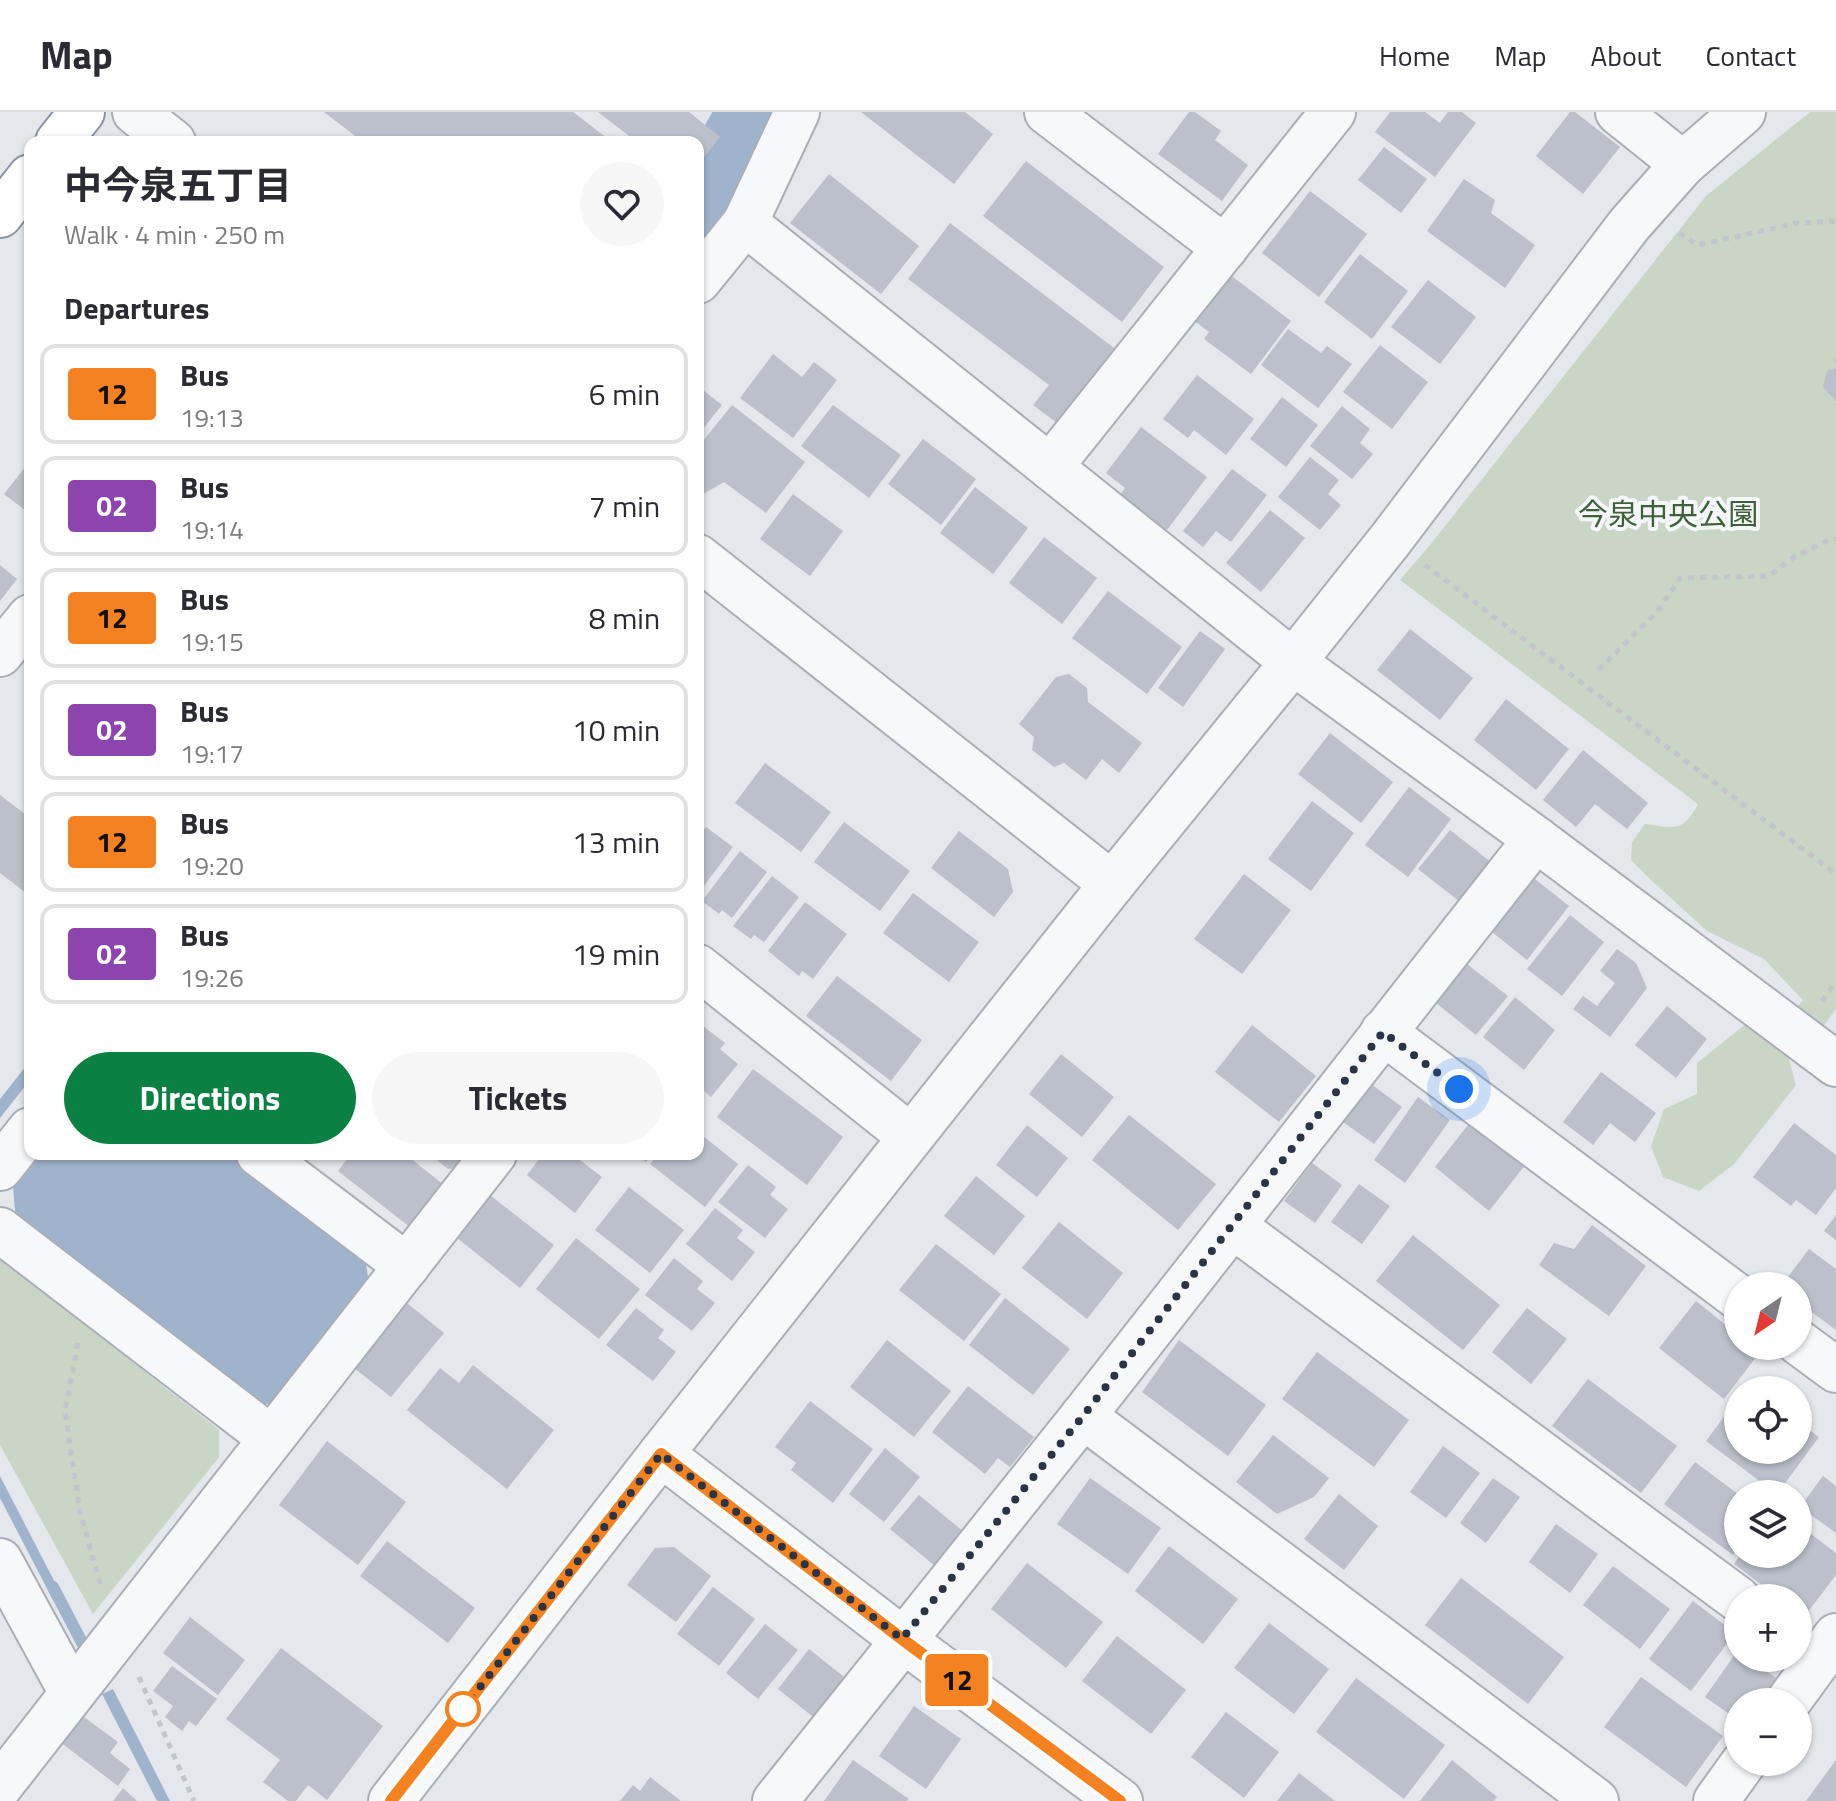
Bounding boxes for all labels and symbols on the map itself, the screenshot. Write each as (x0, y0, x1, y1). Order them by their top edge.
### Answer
park label: 今泉中央公園 (1578, 491, 1758, 537)
your location (1439, 1069, 1479, 1109)
north arrow (1724, 1272, 1812, 1360)
line badge: 12 (921, 1654, 993, 1706)
unlabelled marker (446, 1692, 480, 1726)

